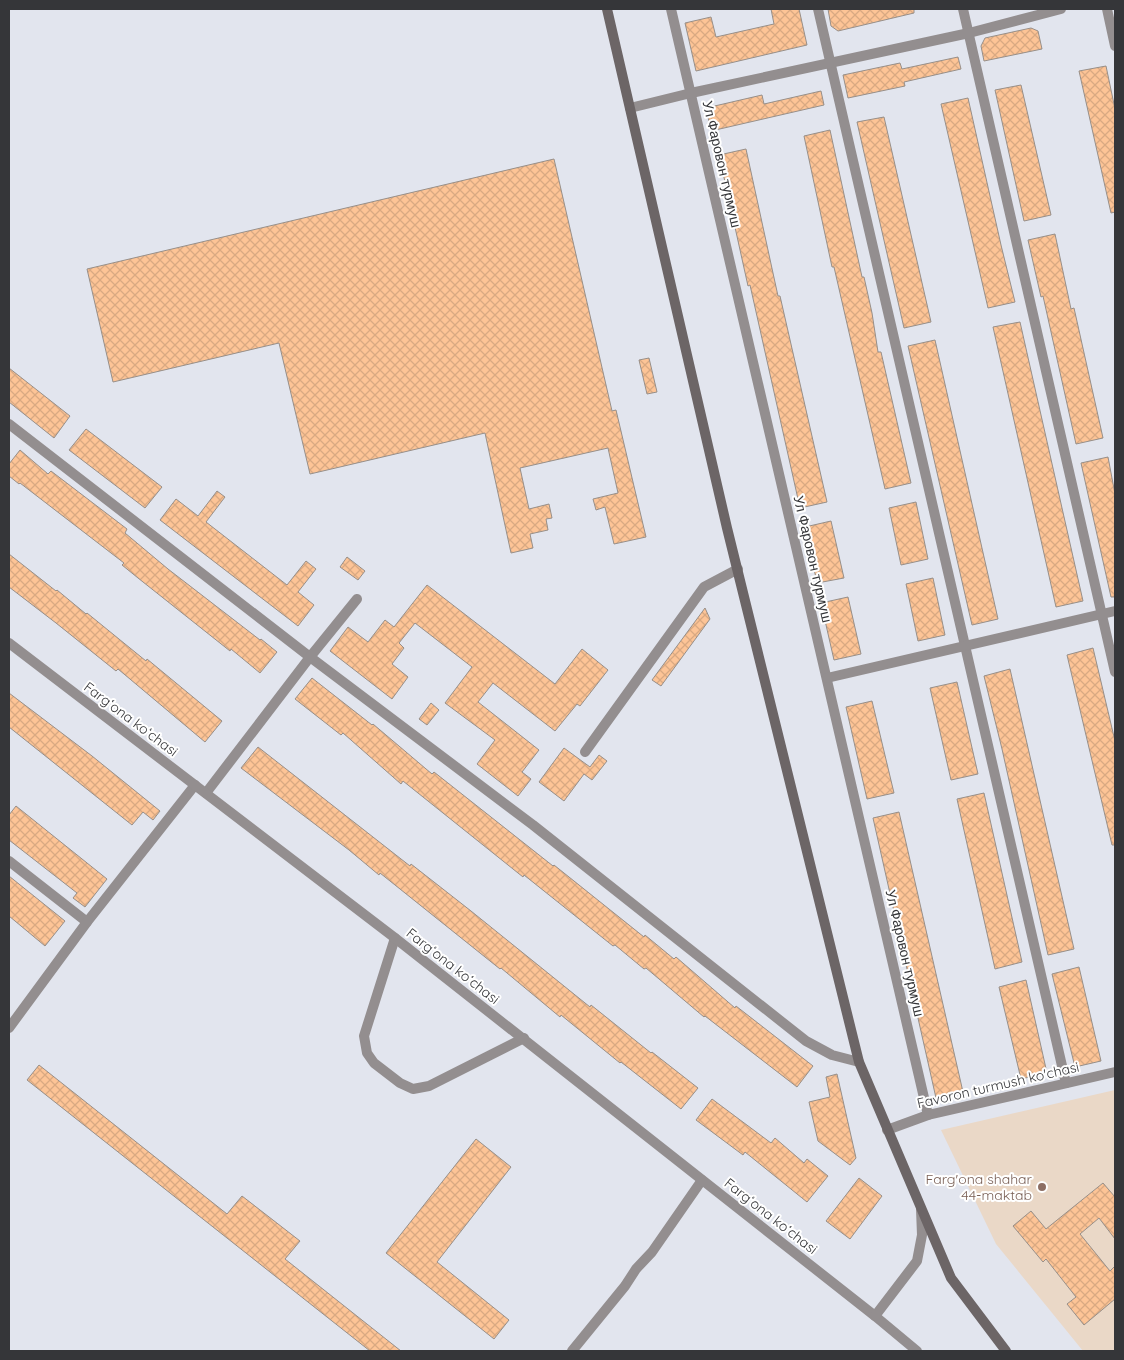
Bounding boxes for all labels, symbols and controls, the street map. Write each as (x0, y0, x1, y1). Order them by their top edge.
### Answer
street label: Ул Фаровон турмуш (699, 99, 745, 229)
street label: Ул Фаровон турмуш (790, 494, 836, 624)
street label: Fargʻona koʻchasi (80, 678, 182, 760)
street label: Ул Фаровон турмуш (882, 888, 928, 1018)
street label: Fargʻona koʻchasi (403, 924, 503, 1008)
street label: Favoron turmush ko'chasi (915, 1058, 1081, 1112)
place label: Farg'ona shahar 44-maktab (926, 1170, 1033, 1204)
street label: Fargʻona koʻchasi (721, 1174, 821, 1258)
marker: Farg'ona shahar 44-maktab (1036, 1181, 1048, 1193)

